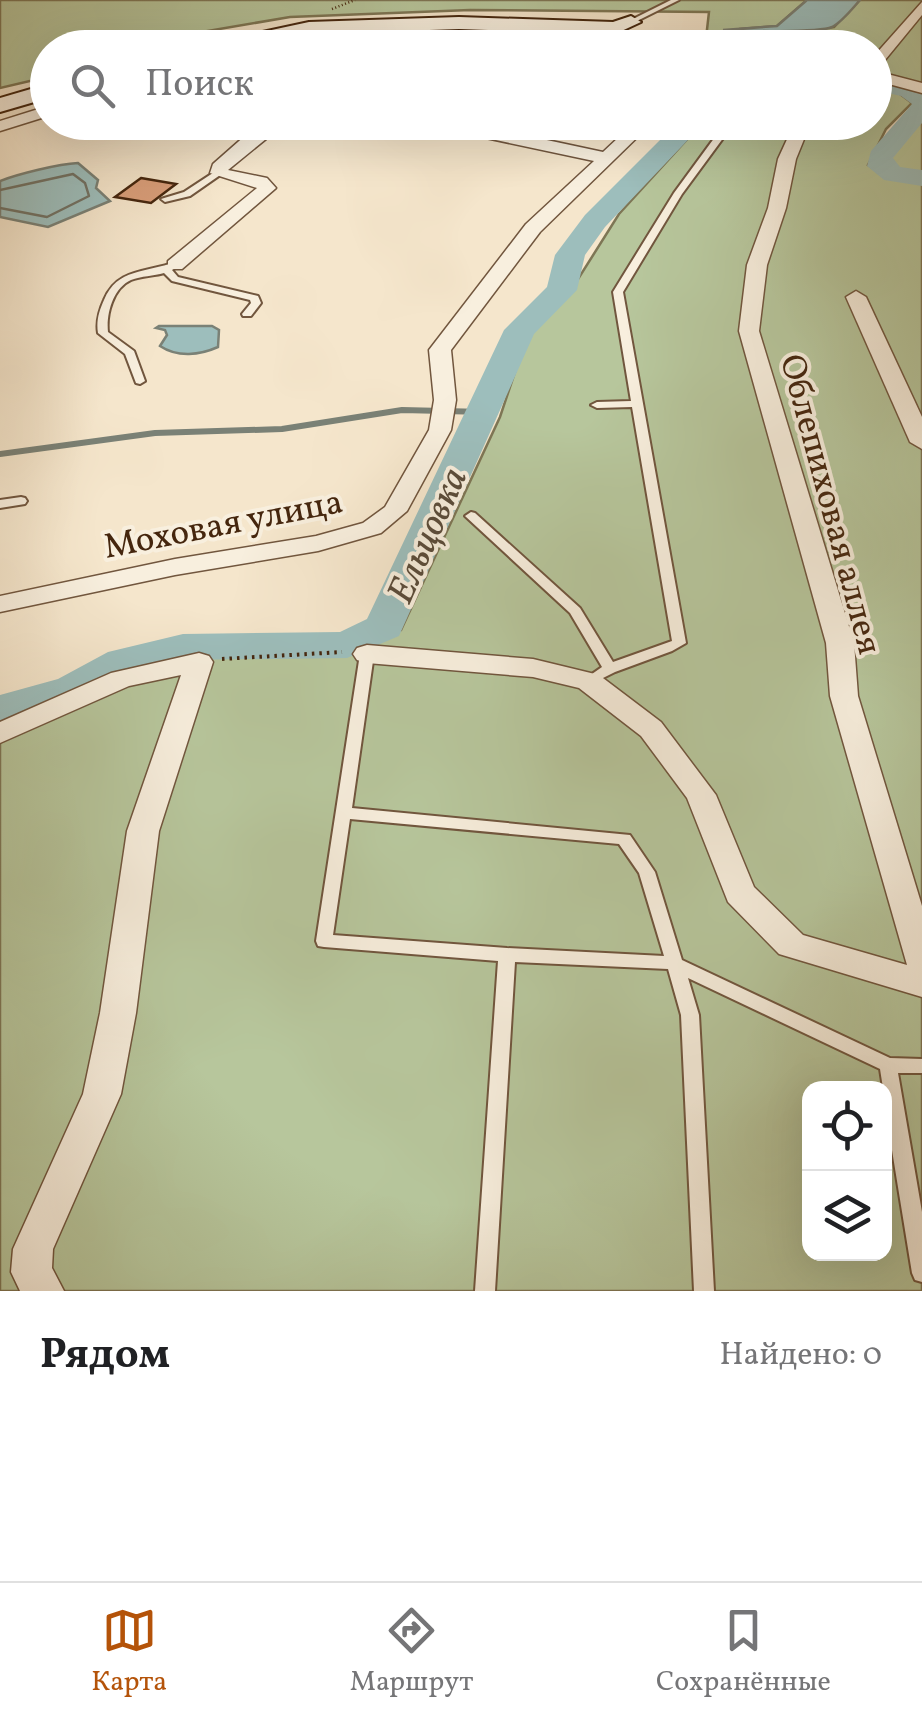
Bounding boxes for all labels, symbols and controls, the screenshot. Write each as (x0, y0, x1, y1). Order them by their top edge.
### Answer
search box (30, 30, 892, 140)
icon: search (65, 58, 120, 113)
text: Поиск (145, 59, 254, 112)
street label: Облепиховая аллея (766, 350, 892, 660)
water label: Ельцовка (376, 460, 483, 613)
street label: Моховая улица (100, 479, 347, 573)
map controls (802, 1081, 892, 1261)
button: locate (802, 1081, 892, 1171)
button: layers (802, 1171, 892, 1261)
text: Рядом (40, 1327, 170, 1386)
text: Найдено: 0 (720, 1334, 882, 1378)
tab: Карта (91, 1603, 167, 1702)
tab: Маршрут (350, 1603, 473, 1702)
tab: Сохранённые (656, 1603, 831, 1702)

